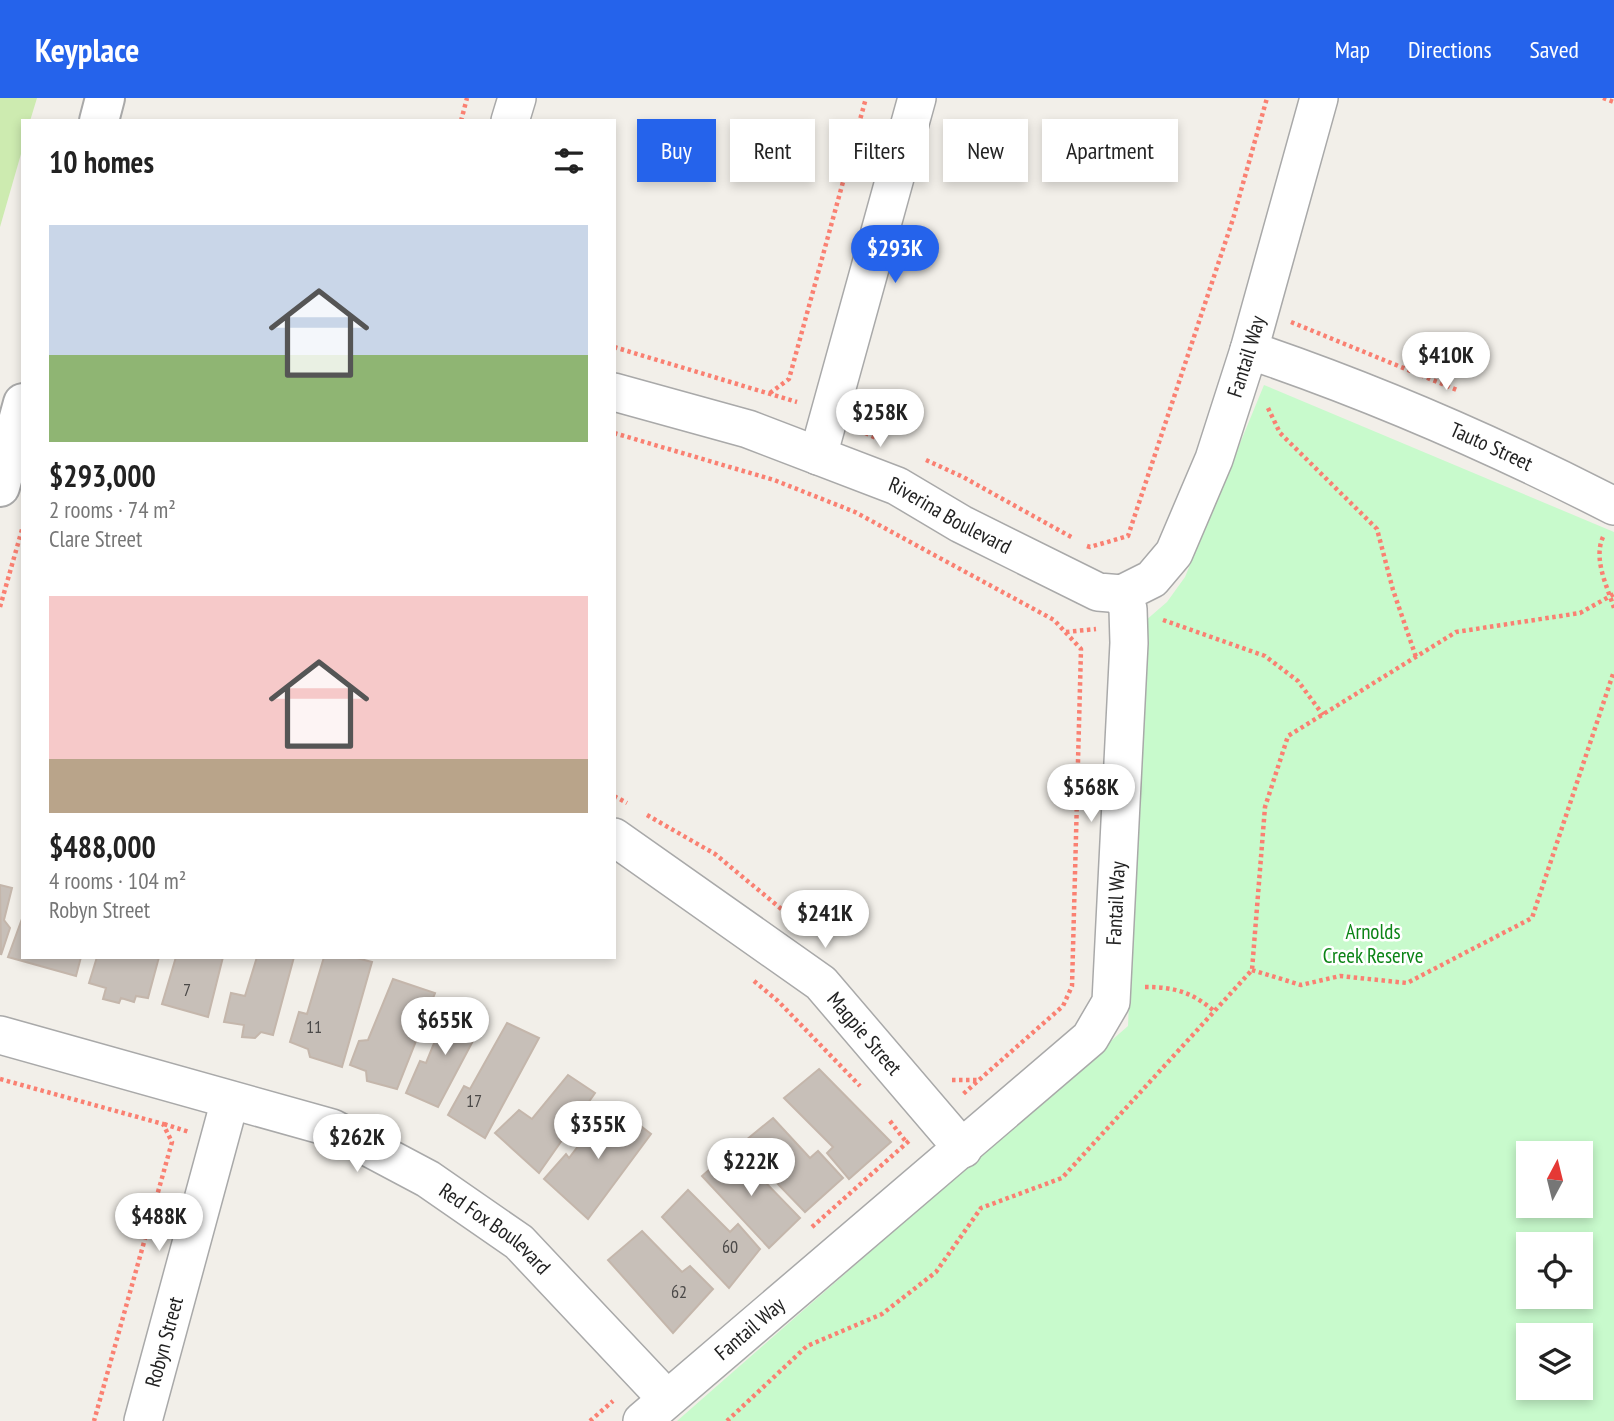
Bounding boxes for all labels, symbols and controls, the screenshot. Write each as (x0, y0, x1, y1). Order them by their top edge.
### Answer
text: Keyplace (35, 28, 139, 71)
text: Map (1335, 34, 1370, 65)
text: Directions (1408, 34, 1492, 65)
text: Saved (1530, 34, 1579, 65)
chip: Buy (637, 119, 716, 182)
chip: Rent (730, 119, 815, 182)
chip: Filters (829, 119, 929, 182)
chip: New (943, 119, 1028, 182)
chip: Apartment (1042, 119, 1178, 182)
text: 10 homes (49, 142, 154, 181)
icon: filters (550, 142, 588, 180)
pin: $293K (846, 226, 944, 285)
text: $293K (867, 233, 923, 262)
icon: home (256, 270, 382, 396)
street label: Fantail Way (1221, 312, 1271, 400)
pin: $410K (1397, 332, 1495, 392)
text: $410K (1418, 340, 1474, 369)
pin: $258K (831, 390, 929, 449)
text: $258K (852, 397, 908, 426)
street label: Tauto Street (1446, 416, 1537, 477)
text: $293,000 (49, 456, 156, 495)
street label: Riverina Boulevard (885, 470, 1016, 560)
text: 2 rooms · 74 m² (49, 495, 176, 524)
text: Clare Street (49, 524, 142, 553)
icon: home (256, 641, 382, 767)
pin: $568K (1042, 764, 1140, 824)
text: $568K (1063, 772, 1119, 801)
text: $488,000 (49, 827, 156, 866)
street label: Fantail Way (1100, 861, 1131, 946)
text: 4 rooms · 104 m² (49, 866, 186, 895)
pin: $241K (776, 890, 874, 950)
text: Robyn Street (49, 895, 150, 924)
text: $241K (797, 898, 853, 927)
park label: Arnolds Creek Reserve (1323, 918, 1423, 969)
house number: 7 (183, 978, 191, 1001)
street label: Magpie Street (822, 986, 908, 1081)
pin: $655K (396, 998, 494, 1057)
text: $655K (417, 1005, 473, 1034)
house number: 11 (306, 1015, 322, 1038)
house number: 17 (466, 1089, 482, 1112)
pin: $355K (549, 1102, 647, 1161)
text: $355K (570, 1109, 626, 1138)
pin: $262K (308, 1114, 406, 1174)
text: $262K (329, 1122, 385, 1151)
pin: $222K (702, 1138, 800, 1198)
north arrow (1516, 1141, 1592, 1218)
map controls (1516, 1141, 1593, 1400)
text: $222K (723, 1146, 779, 1175)
street label: Red Fox Boulevard (434, 1177, 557, 1280)
pin: $488K (110, 1194, 208, 1253)
text: $488K (131, 1201, 187, 1230)
button: locate (1516, 1232, 1593, 1309)
house number: 60 (722, 1235, 738, 1258)
house number: 62 (671, 1280, 687, 1303)
street label: Fantail Way (709, 1291, 790, 1366)
street label: Robyn Street (139, 1293, 189, 1390)
button: layers (1516, 1323, 1593, 1400)

